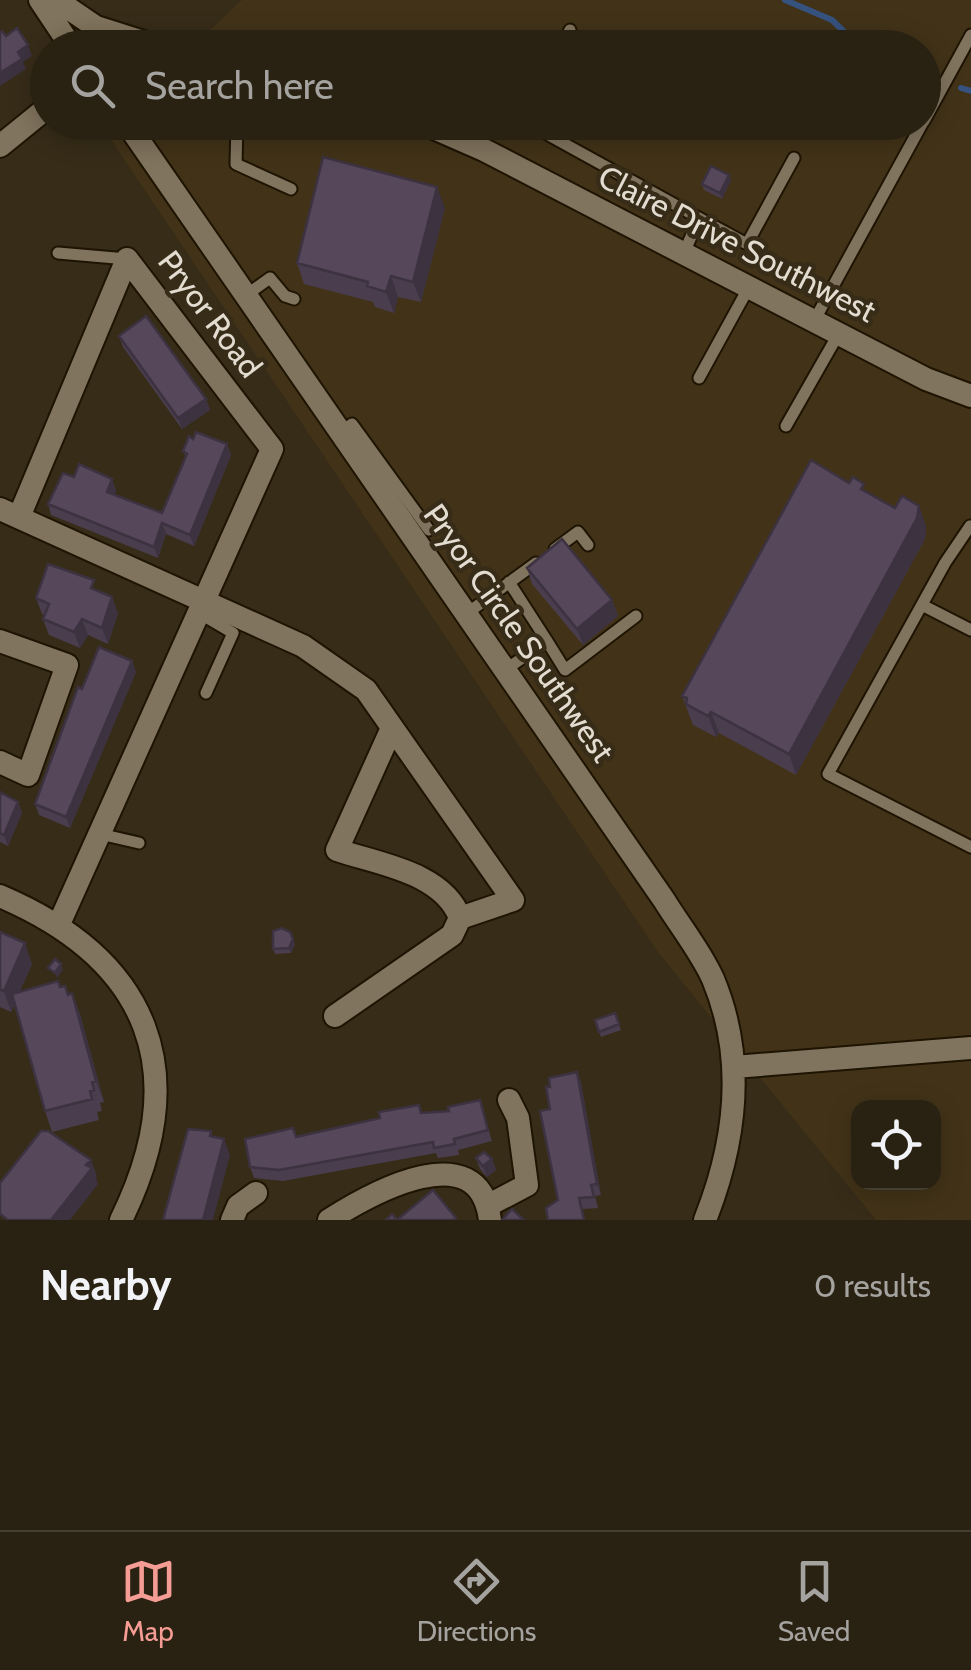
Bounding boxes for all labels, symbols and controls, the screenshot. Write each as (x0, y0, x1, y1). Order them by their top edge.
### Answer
search box (30, 30, 941, 140)
icon: search (65, 58, 120, 113)
text: Search here (145, 62, 334, 109)
street label: Claire Drive Southwest (592, 157, 883, 330)
street label: Pryor Road (150, 243, 271, 385)
street label: Pryor Circle Southwest (416, 496, 623, 769)
map controls (851, 1100, 941, 1190)
button: locate (851, 1100, 941, 1190)
text: Nearby (40, 1259, 172, 1311)
text: 0 results (814, 1266, 931, 1305)
tab: Map (121, 1554, 176, 1648)
tab: Directions (417, 1554, 536, 1648)
tab: Saved (778, 1554, 850, 1648)

